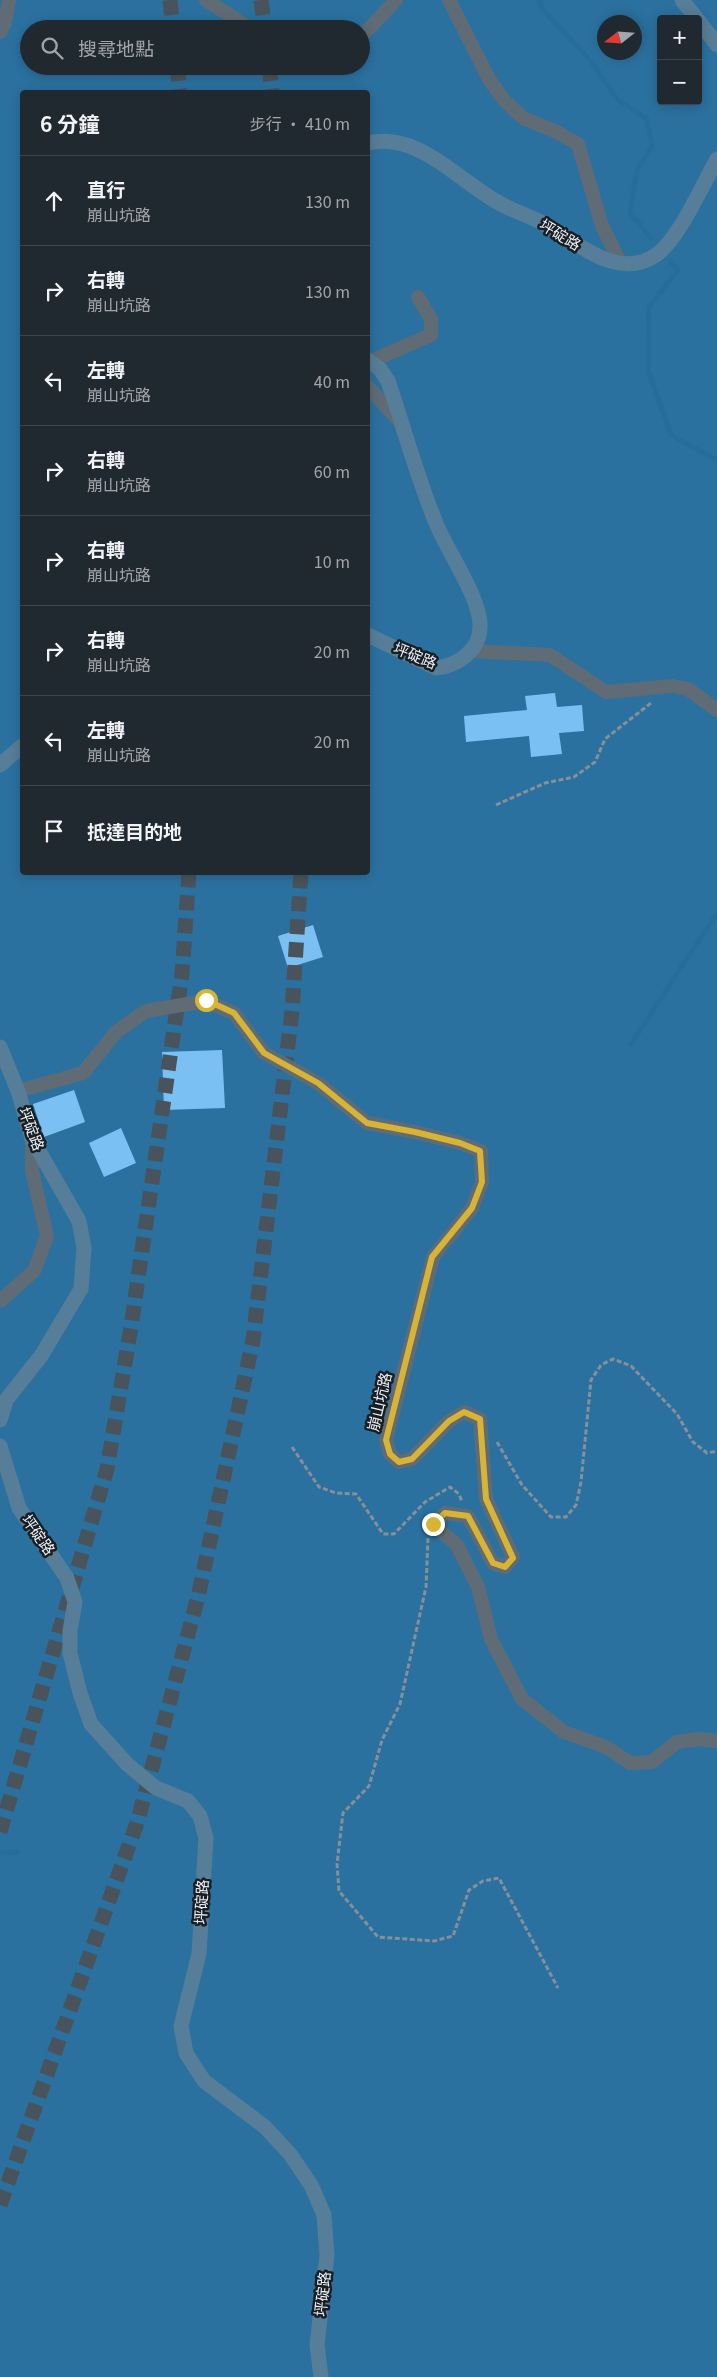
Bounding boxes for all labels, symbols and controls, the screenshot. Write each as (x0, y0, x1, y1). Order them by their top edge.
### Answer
north arrow (597, 15, 642, 60)
map controls (657, 15, 702, 105)
button: + (657, 15, 702, 60)
search box (20, 20, 370, 75)
icon: search (38, 34, 66, 62)
text: 搜尋地點 (78, 34, 154, 61)
button: − (657, 60, 702, 105)
text: 6 分鐘 (40, 108, 99, 138)
text: 步行 · 410 m (250, 111, 350, 135)
text: 直行 (87, 175, 125, 202)
icon: ahead (40, 187, 68, 215)
text: 130 m (305, 189, 350, 213)
text: 崩山坑路 (87, 202, 151, 226)
street label: 坪碇路 (536, 213, 585, 254)
text: 右轉 (87, 265, 125, 292)
icon: right (40, 277, 68, 305)
text: 130 m (305, 279, 350, 303)
text: 崩山坑路 (87, 292, 151, 316)
text: 左轉 (87, 355, 125, 382)
icon: left (40, 367, 68, 395)
text: 40 m (314, 369, 350, 393)
text: 崩山坑路 (87, 382, 151, 406)
text: 右轉 (87, 445, 125, 472)
icon: right (40, 457, 68, 485)
text: 60 m (314, 459, 350, 483)
text: 崩山坑路 (87, 472, 151, 496)
text: 右轉 (87, 535, 125, 562)
icon: right (40, 547, 68, 575)
text: 10 m (314, 549, 350, 573)
text: 崩山坑路 (87, 562, 151, 586)
text: 右轉 (87, 625, 125, 652)
street label: 坪碇路 (391, 636, 440, 673)
icon: right (40, 637, 68, 665)
text: 20 m (314, 639, 350, 663)
text: 崩山坑路 (87, 652, 151, 676)
text: 左轉 (87, 715, 125, 742)
icon: left (40, 727, 68, 755)
text: 20 m (314, 729, 350, 753)
text: 崩山坑路 (87, 742, 151, 766)
icon: arrive (40, 817, 68, 845)
text: 抵達目的地 (87, 817, 182, 844)
route start (195, 989, 218, 1012)
street label: 坪碇路 (15, 1104, 50, 1153)
street label: 崩山坑路 (362, 1370, 396, 1433)
street label: 坪碇路 (18, 1510, 61, 1559)
route end (422, 1513, 445, 1536)
street label: 坪碇路 (189, 1879, 212, 1925)
street label: 坪碇路 (309, 2270, 334, 2317)

